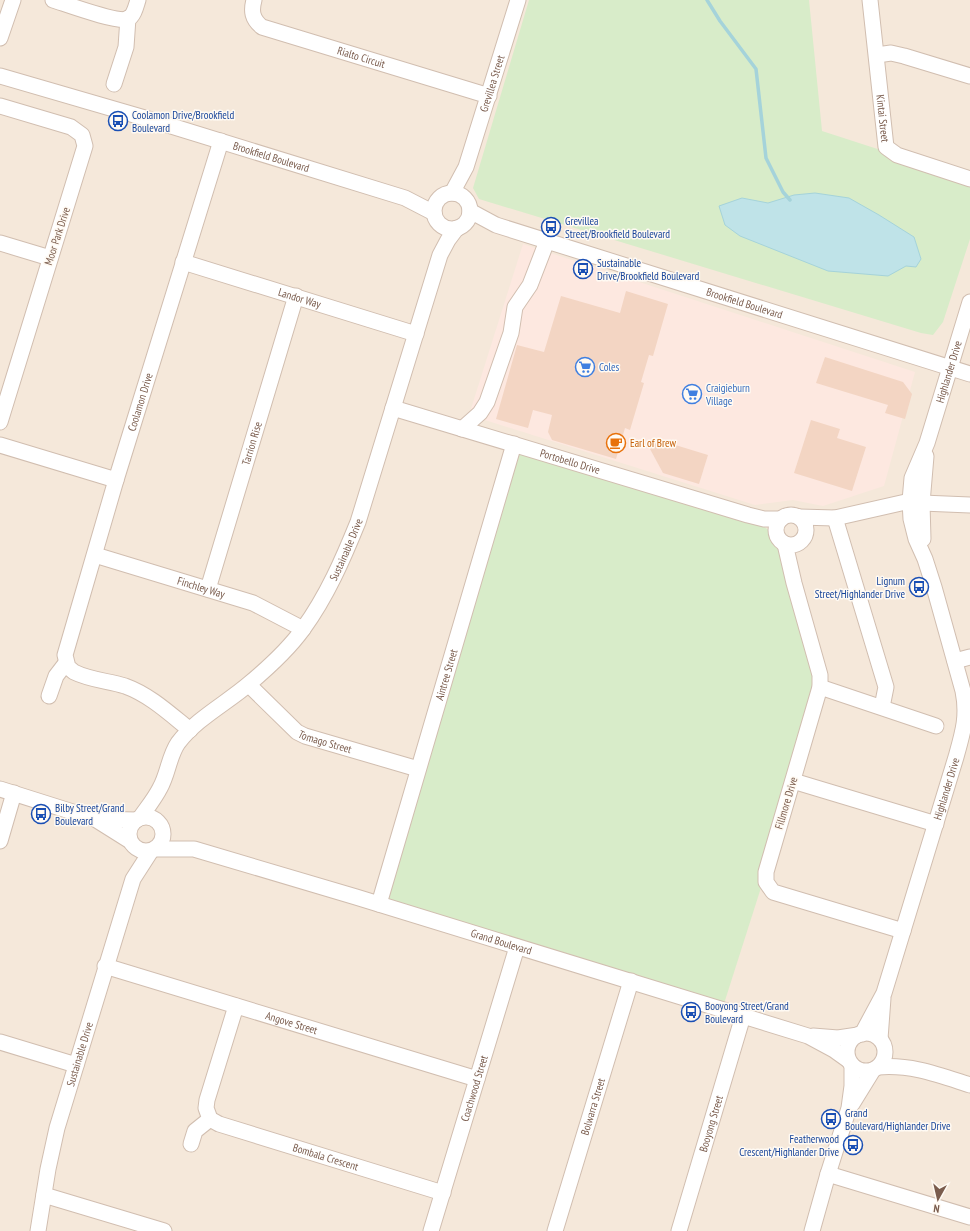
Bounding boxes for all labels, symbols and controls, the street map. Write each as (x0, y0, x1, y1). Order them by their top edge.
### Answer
street label: Rialto Circuit (336, 43, 387, 71)
street label: Grevillea Street (477, 53, 507, 114)
street label: Kintai Street (873, 94, 892, 143)
place label: Coolamon Drive/Brookfield Boulevard (132, 108, 234, 135)
bus stop icon: Coolamon Drive/Brookfield Boulevard (107, 110, 129, 132)
street label: Brookfield Boulevard (231, 138, 311, 175)
street label: Moor Park Drive (41, 205, 73, 267)
place label: Grevillea Street/Brookfield Boulevard (565, 214, 670, 241)
bus stop icon: Grevillea Street/Brookfield Boulevard (540, 216, 562, 238)
place label: Sustainable Drive/Brookfield Boulevard (597, 256, 700, 283)
bus stop icon: Sustainable Drive/Brookfield Boulevard (572, 258, 594, 280)
street label: Landor Way (276, 285, 323, 311)
street label: Brookfield Boulevard (705, 285, 785, 322)
street label: Highlander Drive (933, 338, 965, 405)
supermarket icon: Coles (574, 356, 596, 378)
place label: Coles (599, 360, 620, 374)
street label: Coolamon Drive (125, 371, 156, 433)
place label: Craigieburn Village (705, 381, 750, 408)
supermarket icon: Craigieburn Village (681, 383, 703, 405)
street label: Tarrion Rise (239, 420, 265, 467)
cafe icon: Earl of Brew (605, 432, 627, 454)
place label: Earl of Brew (630, 436, 676, 450)
street label: Portobello Drive (538, 446, 602, 477)
street label: Sustainable Drive (326, 516, 366, 583)
street label: Finchley Way (176, 573, 228, 601)
place label: Lignum Street/Highlander Drive (815, 574, 905, 601)
bus stop icon: Lignum Street/Highlander Drive (908, 576, 930, 598)
street label: Aintree Street (432, 647, 460, 702)
street label: Tomago Street (296, 727, 353, 756)
street label: Highlander Drive (930, 756, 963, 822)
street label: Fillmore Drive (771, 775, 801, 831)
place label: Bilby Street/Grand Boulevard (55, 801, 125, 828)
bus stop icon: Bilby Street/Grand Boulevard (30, 803, 52, 825)
street label: Grand Boulevard (469, 926, 534, 958)
place label: Booyong Street/Grand Boulevard (705, 999, 789, 1026)
bus stop icon: Booyong Street/Grand Boulevard (680, 1001, 702, 1023)
street label: Angove Street (264, 1008, 319, 1037)
street label: Sustainable Drive (63, 1020, 96, 1088)
street label: Coachwood Street (458, 1054, 491, 1123)
street label: Bolwarra Street (578, 1076, 608, 1137)
street label: Booyong Street (696, 1094, 726, 1154)
place label: Grand Boulevard/Highlander Drive (845, 1106, 951, 1133)
bus stop icon: Grand Boulevard/Highlander Drive (820, 1108, 842, 1130)
place label: Featherwood Crescent/Highlander Drive (739, 1132, 839, 1159)
bus stop icon: Featherwood Crescent/Highlander Drive (842, 1134, 864, 1156)
street label: Bombala Crescent (291, 1140, 360, 1174)
north arrow (918, 1179, 958, 1219)
text: N (933, 1202, 941, 1216)

